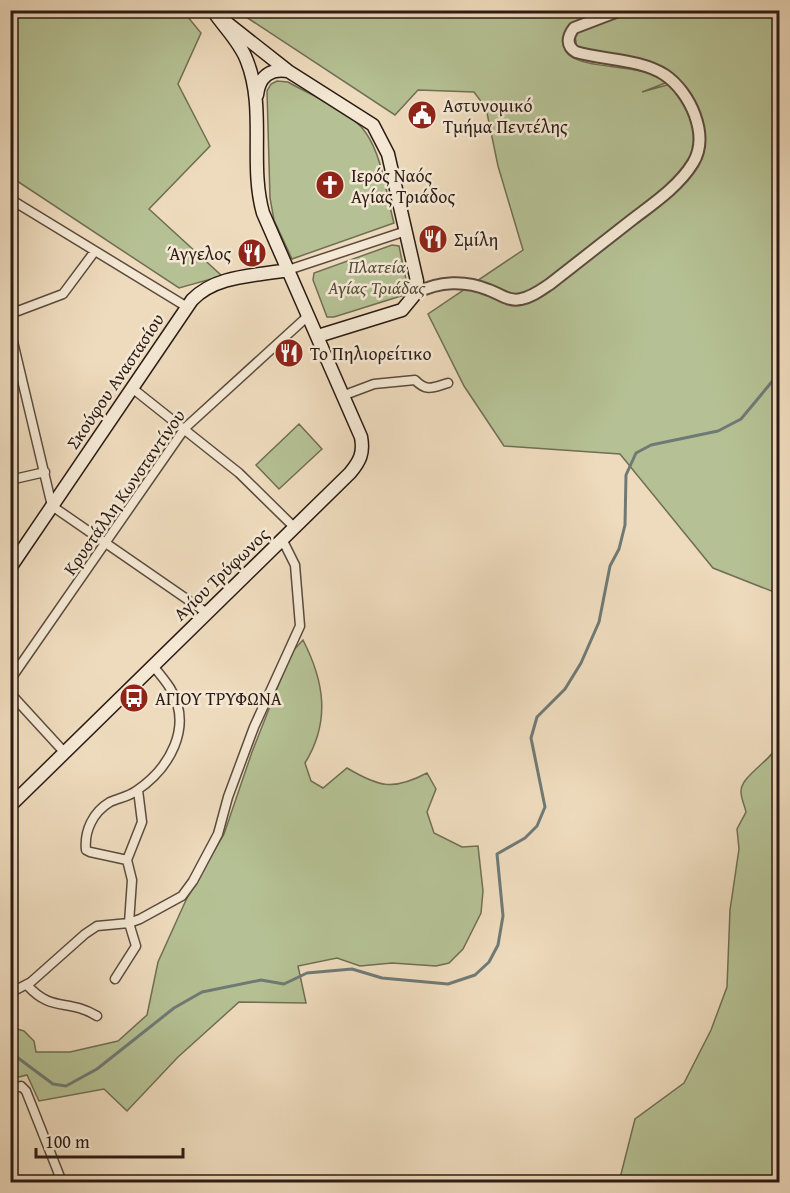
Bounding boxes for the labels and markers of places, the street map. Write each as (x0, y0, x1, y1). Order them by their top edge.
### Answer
place label: Αστυνομικό Τμήμα Πεντέλης (443, 92, 568, 140)
public building icon: Αστυνομικό Τμήμα Πεντέλης (406, 99, 438, 131)
place label: Ιερός Ναός Αγίας Τριάδος (351, 162, 455, 210)
church icon: Ιερός Ναός Αγίας Τριάδος (314, 169, 346, 201)
restaurant icon: Σμίλη (417, 223, 449, 255)
place label: Σμίλη (454, 226, 498, 253)
restaurant icon: Άγγελος (236, 237, 268, 269)
place label: Άγγελος (167, 240, 231, 267)
restaurant icon: Το Πηλιορείτικο (273, 337, 305, 369)
place label: Το Πηλιορείτικο (310, 340, 432, 367)
bus stop icon: ΑΓΙΟΥ ΤΡΥΦΩΝΑ (118, 682, 150, 714)
place label: ΑΓΙΟΥ ΤΡΥΦΩΝΑ (155, 685, 282, 712)

